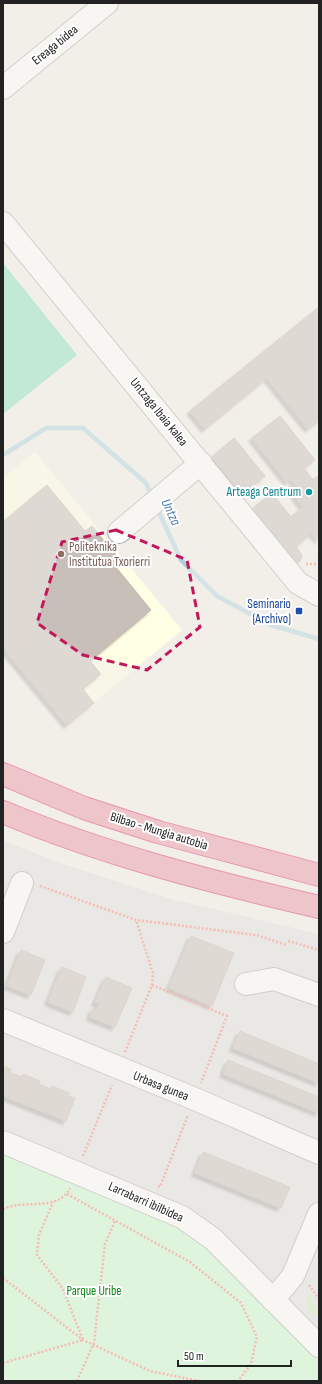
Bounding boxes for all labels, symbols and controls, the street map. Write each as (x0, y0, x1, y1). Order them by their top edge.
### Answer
street label: Ereaga bidea (29, 22, 81, 68)
street label: Untzaga Ibaia kalea (127, 375, 191, 449)
place label: Arteaga Centrum (226, 484, 301, 500)
marker: Arteaga Centrum (304, 487, 314, 497)
water label: Untza (157, 496, 185, 528)
place label: Politeknika Institutua Txorierri (69, 539, 150, 570)
marker: Politeknika Institutua Txorierri (56, 549, 66, 559)
place label: Seminario (Archivo) (247, 596, 291, 627)
marker: Seminario (Archivo) (294, 606, 304, 616)
street label: Bilbao - Mungia autobia (108, 809, 210, 853)
street label: Urbasa gunea (131, 1068, 191, 1104)
street label: Larrabarri ibilbidea (106, 1178, 186, 1226)
park label: Parque Uribe (66, 1283, 122, 1299)
scale bar (178, 1342, 291, 1368)
text: 50 m (184, 1349, 204, 1364)

